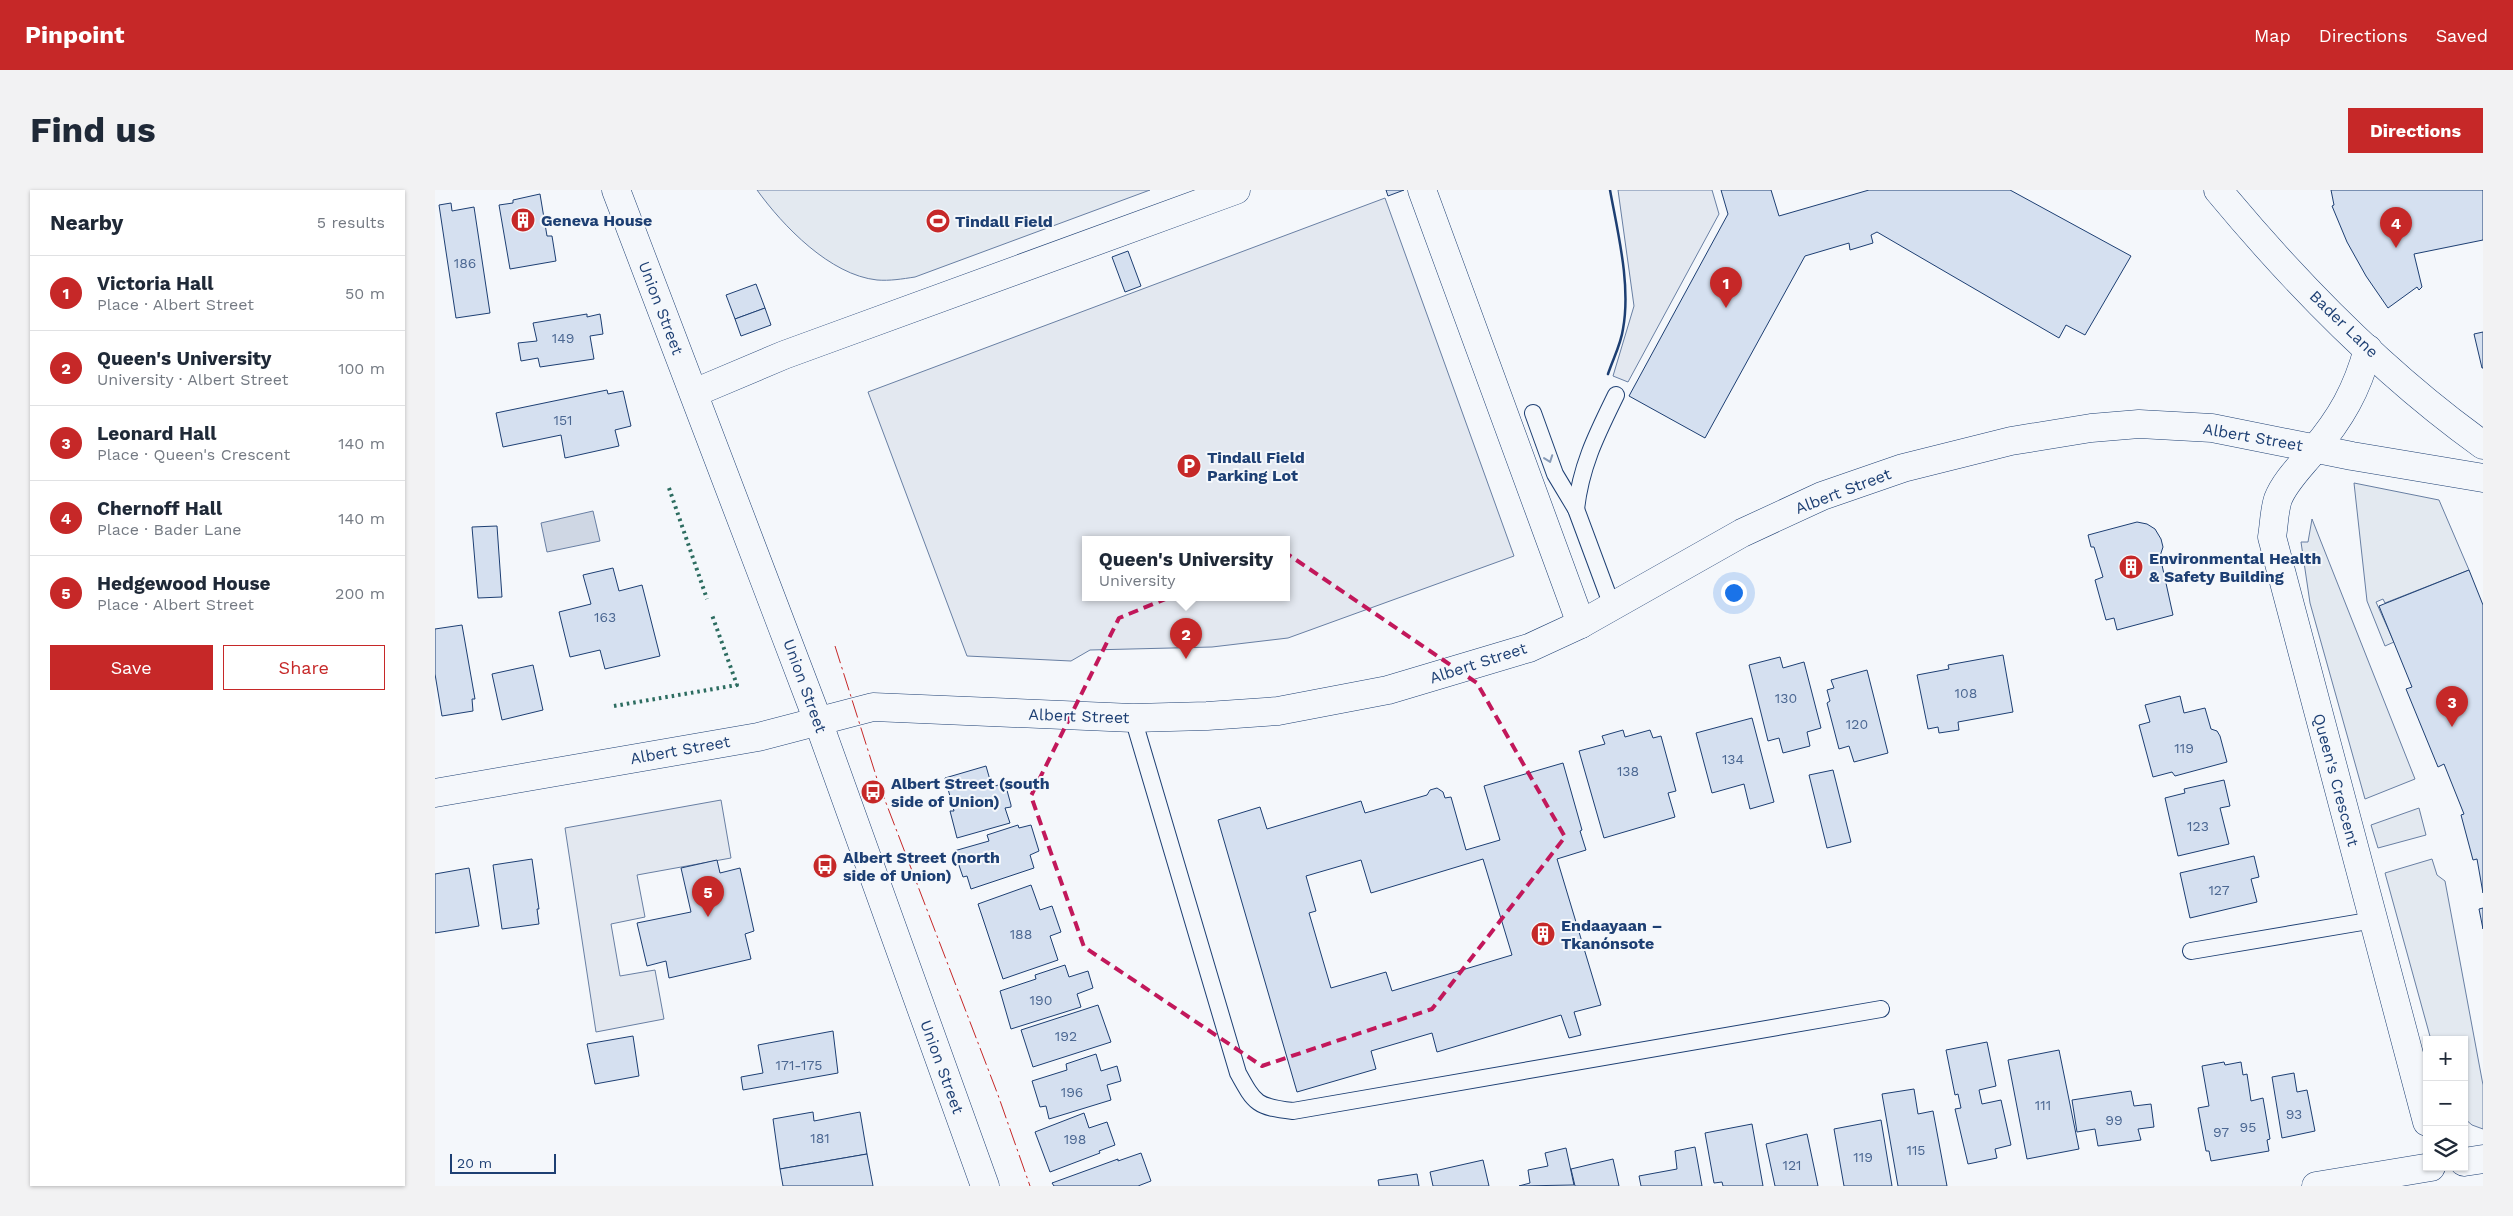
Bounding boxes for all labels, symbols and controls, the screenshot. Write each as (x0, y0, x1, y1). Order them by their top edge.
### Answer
text: Pinpoint (25, 21, 125, 49)
text: Map (2254, 25, 2291, 46)
text: Directions (2319, 25, 2408, 46)
text: Saved (2436, 25, 2488, 46)
button: Directions (2348, 108, 2483, 153)
text: Find us (30, 109, 156, 151)
building icon: Geneva House (510, 207, 536, 233)
pin: 4 (2380, 207, 2412, 248)
sports icon: Tindall Field (925, 208, 951, 234)
text: Nearby (50, 210, 123, 235)
place label: Geneva House (541, 211, 652, 230)
place label: Tindall Field (955, 212, 1053, 231)
text: 5 results (317, 213, 385, 232)
house number: 186 (454, 255, 476, 271)
street label: Union Street (634, 259, 688, 358)
pin: 1 (1710, 267, 1742, 308)
text: Victoria Hall (97, 272, 213, 295)
text: 1 (63, 284, 69, 303)
text: 50 m (345, 284, 385, 303)
street label: Bader Lane (2306, 287, 2382, 361)
text: Place · Albert Street (97, 295, 254, 314)
house number: 149 (552, 330, 574, 346)
text: Queen's University (97, 347, 272, 370)
text: 2 (61, 359, 71, 378)
text: 100 m (338, 359, 385, 378)
text: University · Albert Street (97, 370, 288, 389)
house number: 151 (553, 412, 573, 428)
street label: Albert Street (2202, 419, 2305, 455)
text: Leonard Hall (97, 422, 216, 445)
text: 3 (61, 434, 71, 453)
text: 140 m (338, 434, 385, 453)
text: Place · Queen's Crescent (97, 445, 290, 464)
place label: Tindall Field Parking Lot (1207, 448, 1305, 485)
parking icon: Tindall Field Parking Lot (1176, 453, 1202, 479)
one-way arrow (1543, 454, 1553, 463)
street label: Albert Street (1792, 464, 1894, 518)
text: Chernoff Hall (97, 497, 222, 520)
text: 4 (61, 509, 71, 528)
text: 140 m (338, 509, 385, 528)
text: Place · Bader Lane (97, 520, 242, 539)
popup (1082, 536, 1290, 601)
text: Queen's University (1099, 548, 1273, 571)
place label: Environmental Health & Safety Building (2149, 549, 2321, 586)
building icon: Environmental Health & Safety Building (2118, 554, 2144, 580)
text: University (1099, 571, 1176, 590)
text: Hedgewood House (97, 572, 271, 595)
your location (1721, 580, 1747, 606)
text: 5 (61, 584, 71, 603)
text: 200 m (335, 584, 385, 603)
text: Place · Albert Street (97, 595, 254, 614)
house number: 163 (594, 609, 616, 625)
pin: 2 (1170, 618, 1202, 659)
street label: Union Street (779, 636, 831, 736)
street label: Albert Street (1427, 638, 1529, 688)
button: Save (50, 645, 213, 690)
button: Share (223, 645, 385, 690)
house number: 108 (1955, 685, 1977, 701)
pin: 3 (2436, 686, 2468, 727)
house number: 130 (1775, 690, 1797, 706)
street label: Albert Street (1028, 705, 1130, 727)
street label: Queen's Crescent (2309, 711, 2363, 849)
house number: 120 (1846, 716, 1868, 732)
street label: Albert Street (629, 732, 732, 768)
house number: 119 (2174, 740, 2194, 756)
house number: 134 (1722, 751, 1744, 767)
house number: 138 (1617, 763, 1639, 779)
place label: Albert Street (south side of Union) (891, 774, 1050, 811)
bus stop icon: Albert Street (south side of Union) (860, 779, 886, 805)
house number: 123 (2187, 818, 2209, 834)
place label: Albert Street (north side of Union) (843, 848, 1000, 885)
bus stop icon: Albert Street (north side of Union) (812, 853, 838, 879)
pin: 5 (692, 876, 724, 917)
house number: 127 (2208, 882, 2230, 898)
place label: Endaayaan – Tkanónsote (1561, 916, 1663, 953)
building icon: Endaayaan – Tkanónsote (1530, 921, 1556, 947)
house number: 188 (1010, 926, 1032, 942)
house number: 190 (1030, 992, 1052, 1008)
street label: Union Street (916, 1017, 968, 1117)
house number: 192 (1055, 1028, 1077, 1044)
map controls (2423, 1036, 2468, 1171)
button: + (2423, 1036, 2468, 1081)
house number: 171-175 (776, 1057, 822, 1073)
button: − (2423, 1081, 2468, 1126)
house number: 196 (1061, 1084, 1083, 1100)
house number: 111 (2035, 1097, 2051, 1113)
house number: 93 (2286, 1106, 2302, 1122)
house number: 99 (2105, 1112, 2123, 1128)
house number: 95 (2240, 1119, 2256, 1135)
house number: 97 (2213, 1124, 2229, 1140)
button: layers (2423, 1126, 2468, 1171)
house number: 181 (810, 1130, 830, 1146)
house number: 198 (1064, 1131, 1086, 1147)
house number: 115 (1906, 1142, 1926, 1158)
house number: 119 (1853, 1149, 1873, 1165)
scale bar (450, 1151, 556, 1174)
text: 20 m (457, 1155, 492, 1171)
house number: 121 (1782, 1157, 1802, 1173)

